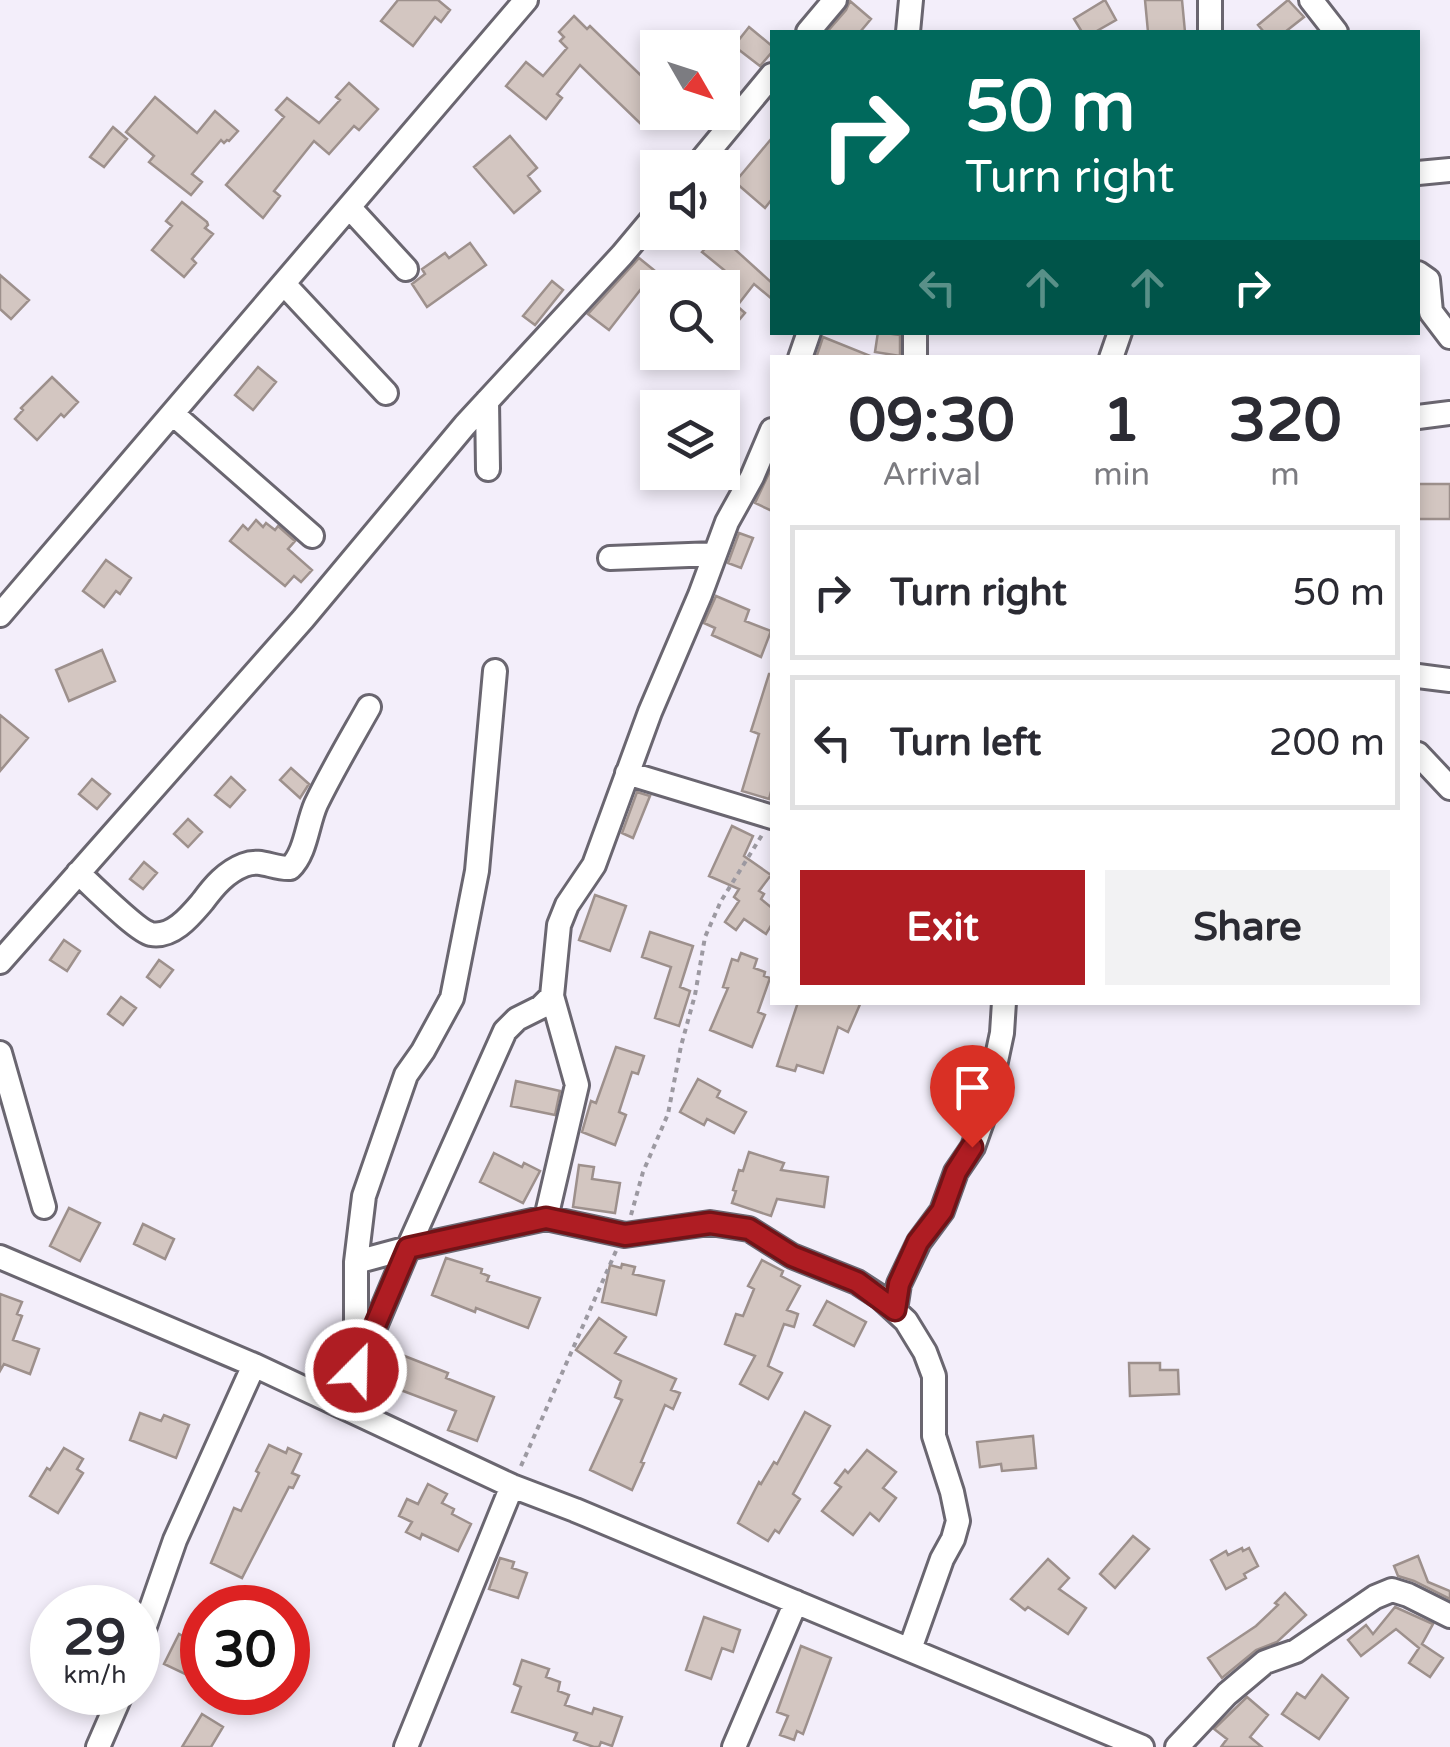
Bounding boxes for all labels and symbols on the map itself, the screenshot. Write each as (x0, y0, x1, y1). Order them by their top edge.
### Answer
north arrow (640, 30, 740, 130)
pin (930, 1045, 1015, 1148)
position arrow (304, 1318, 408, 1422)
speed limit sign: 30 (180, 1585, 310, 1715)

